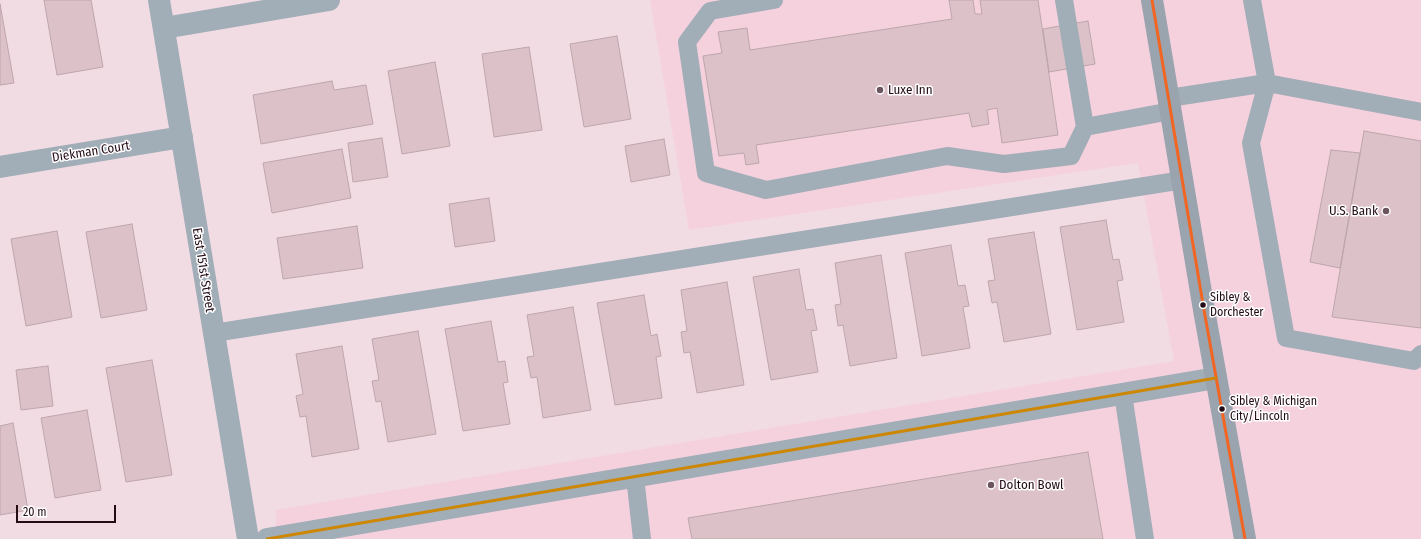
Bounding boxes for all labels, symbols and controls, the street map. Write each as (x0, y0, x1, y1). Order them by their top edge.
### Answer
place label: Luxe Inn (888, 82, 933, 98)
marker: Luxe Inn (875, 85, 885, 95)
street label: Diekman Court (51, 138, 131, 166)
place label: U.S. Bank (1329, 203, 1378, 219)
marker: U.S. Bank (1381, 206, 1391, 216)
street label: East 151st Street (189, 227, 217, 313)
place label: Sibley & Dorchester (1210, 291, 1264, 319)
marker: Sibley & Dorchester (1198, 300, 1208, 310)
place label: Sibley & Michigan City/Lincoln (1230, 395, 1317, 423)
marker: Sibley & Michigan City/Lincoln (1217, 404, 1227, 414)
place label: Dolton Bowl (999, 477, 1064, 493)
marker: Dolton Bowl (986, 480, 996, 490)
scale bar (18, 497, 118, 523)
text: 20 m (23, 505, 47, 519)

